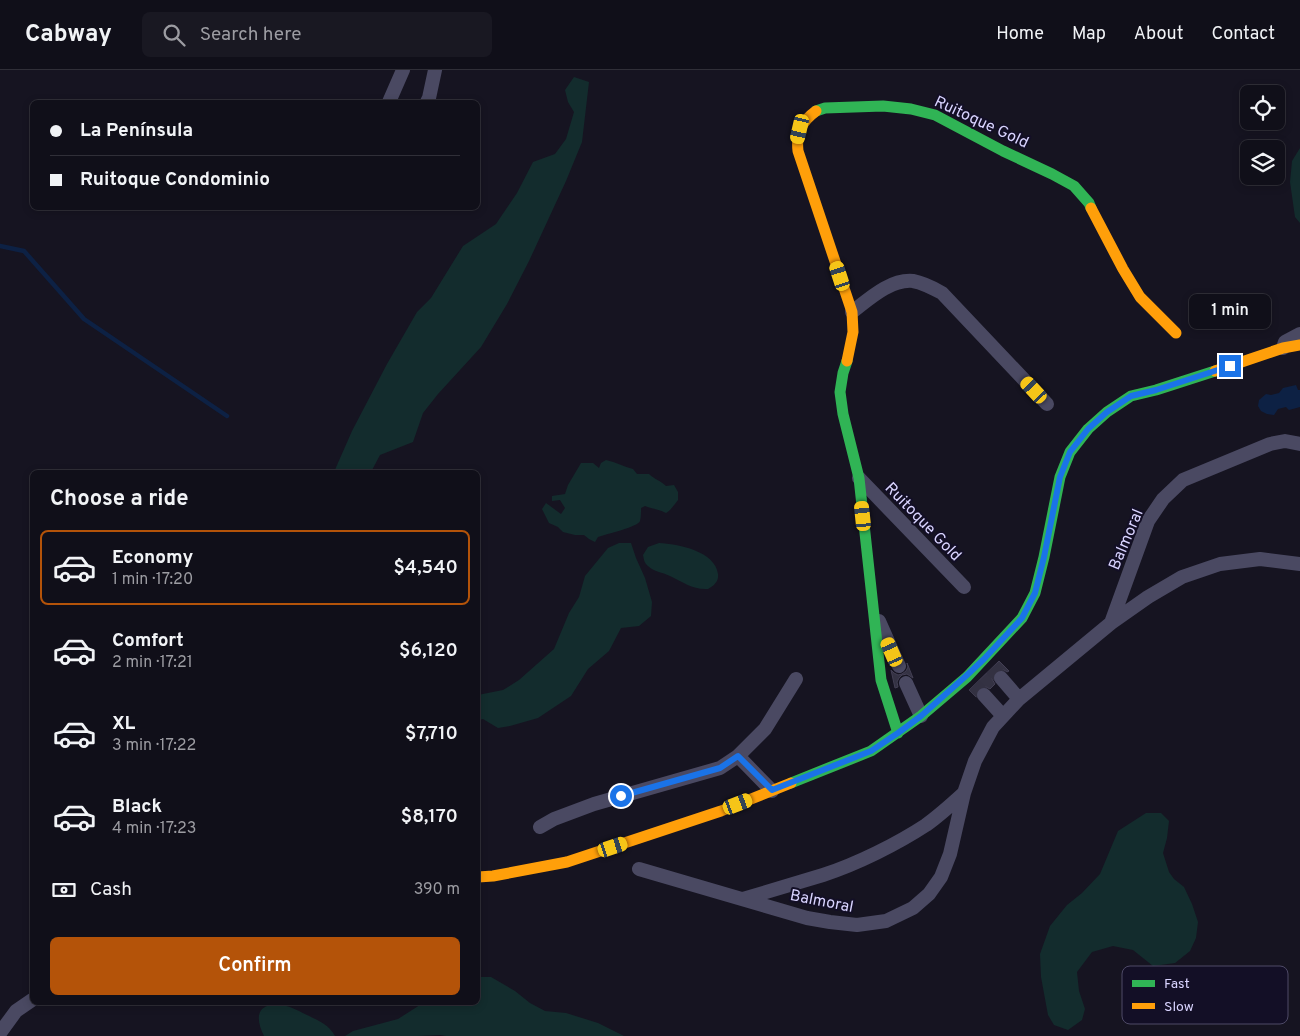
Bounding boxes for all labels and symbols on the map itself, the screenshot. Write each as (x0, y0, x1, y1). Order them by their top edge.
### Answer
street label: Ruitoque Gold (931, 92, 1032, 153)
car (789, 113, 810, 145)
car (828, 259, 851, 293)
callout: 1 min (1189, 294, 1271, 328)
route end (1219, 355, 1241, 377)
car (1018, 374, 1049, 406)
street label: Ruitoque Gold (880, 479, 965, 566)
car (853, 500, 872, 532)
street label: Balmoral (1105, 506, 1149, 573)
car (879, 635, 904, 669)
route start (610, 785, 632, 807)
car (721, 792, 754, 816)
car (596, 835, 629, 859)
street label: Balmoral (788, 886, 855, 918)
legend (1122, 966, 1288, 1024)
text: Fast (1164, 976, 1190, 993)
text: Slow (1164, 999, 1194, 1016)

